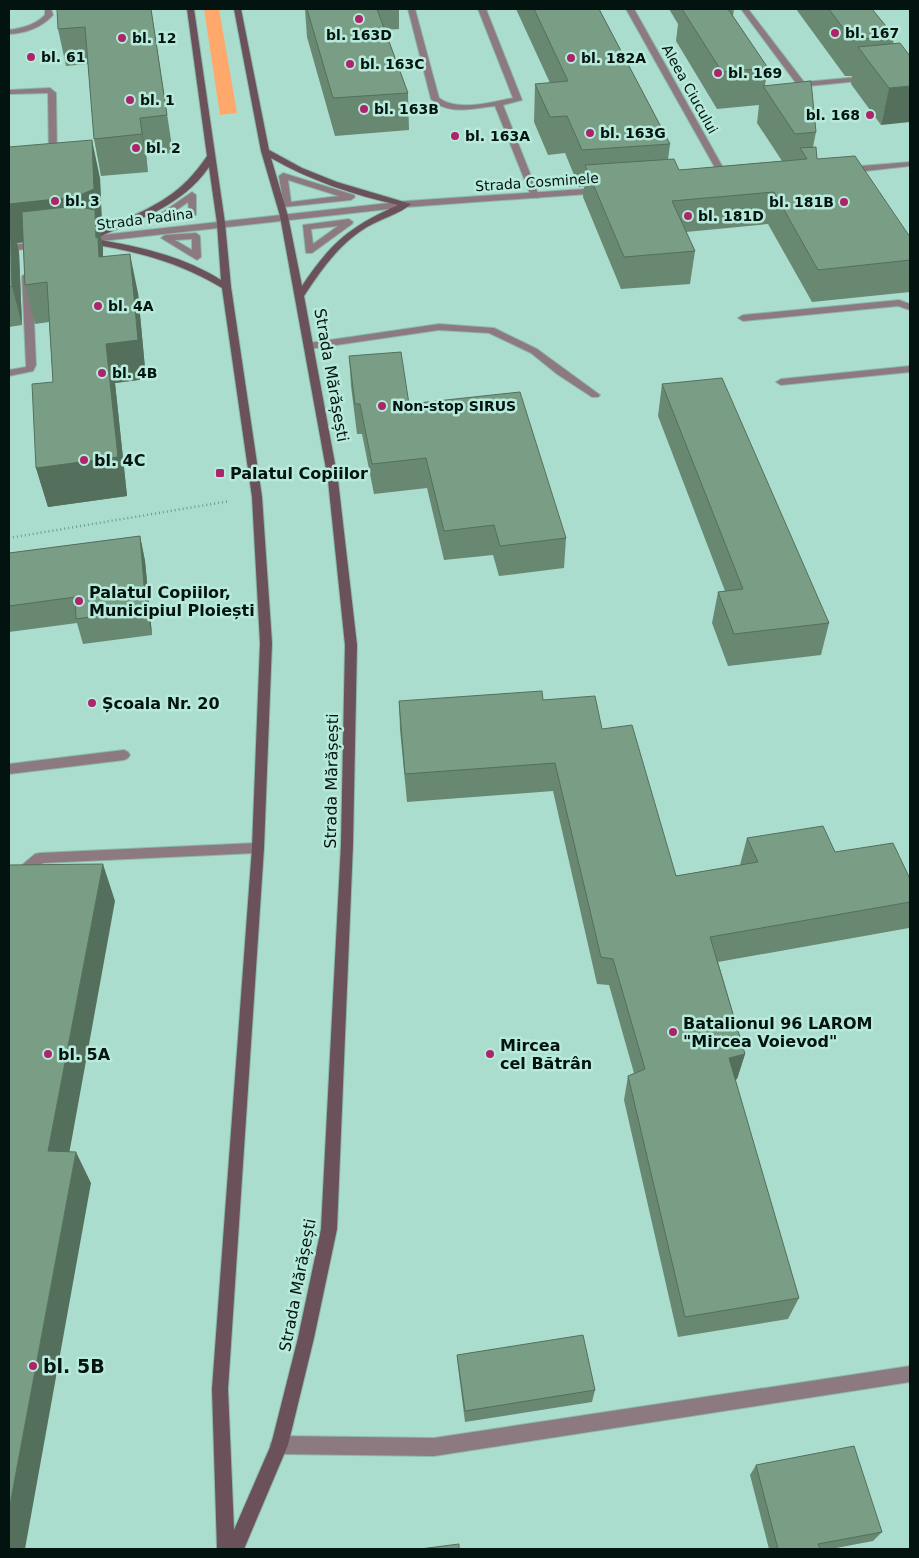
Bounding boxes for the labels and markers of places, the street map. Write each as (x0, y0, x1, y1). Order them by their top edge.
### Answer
marker: bl. 163D (353, 13, 365, 25)
place label: bl. 167 (845, 25, 899, 41)
place label: bl. 163D (326, 27, 392, 43)
marker: bl. 167 (829, 27, 841, 39)
place label: bl. 12 (132, 30, 177, 46)
marker: bl. 12 (116, 32, 128, 44)
place label: bl. 61 (41, 49, 86, 65)
place label: bl. 182A (581, 50, 646, 66)
marker: bl. 61 (25, 51, 37, 63)
marker: bl. 182A (565, 52, 577, 64)
place label: bl. 163C (360, 56, 425, 72)
marker: bl. 163C (344, 58, 356, 70)
place label: bl. 169 (728, 65, 782, 81)
marker: bl. 169 (712, 67, 724, 79)
place label: bl. 1 (140, 92, 175, 108)
marker: bl. 1 (124, 94, 136, 106)
place label: bl. 163B (374, 101, 439, 117)
marker: bl. 163B (358, 103, 370, 115)
place label: bl. 168 (806, 107, 860, 123)
marker: bl. 168 (864, 109, 876, 121)
place label: bl. 163G (600, 125, 666, 141)
marker: bl. 163G (584, 127, 596, 139)
place label: bl. 163A (465, 128, 530, 144)
marker: bl. 163A (449, 130, 461, 142)
place label: bl. 2 (146, 140, 181, 156)
marker: bl. 2 (130, 142, 142, 154)
place label: bl. 3 (65, 193, 100, 209)
place label: bl. 181B (769, 194, 834, 210)
marker: bl. 3 (49, 195, 61, 207)
marker: bl. 181B (838, 196, 850, 208)
place label: bl. 181D (698, 208, 764, 224)
marker: bl. 181D (682, 210, 694, 222)
place label: bl. 4A (108, 298, 154, 314)
marker: bl. 4A (92, 300, 104, 312)
place label: bl. 4B (112, 365, 157, 381)
marker: bl. 4B (96, 367, 108, 379)
place label: Non-stop SIRUS (392, 398, 516, 414)
marker: Non-stop SIRUS (376, 400, 388, 412)
place label: bl. 4C (94, 451, 145, 470)
marker: bl. 4C (78, 454, 90, 466)
place label: Palatul Copiilor (230, 464, 368, 483)
marker: Palatul Copiilor (214, 467, 226, 479)
place label: Palatul Copiilor, Municipiul Ploiești (89, 583, 255, 620)
marker: Palatul Copiilor, Municipiul Ploiești (73, 595, 85, 607)
place label: Școala Nr. 20 (102, 694, 220, 713)
marker: Școala Nr. 20 (86, 697, 98, 709)
place label: Batalionul 96 LAROM "Mircea Voievod" (683, 1014, 873, 1051)
marker: Batalionul 96 LAROM "Mircea Voievod" (667, 1026, 679, 1038)
place label: Mircea cel Bătrân (500, 1036, 592, 1073)
place label: bl. 5A (58, 1045, 111, 1064)
marker: bl. 5A (42, 1048, 54, 1060)
marker: Mircea cel Bătrân (484, 1048, 496, 1060)
place label: bl. 5B (43, 1355, 105, 1377)
marker: bl. 5B (27, 1360, 39, 1372)

